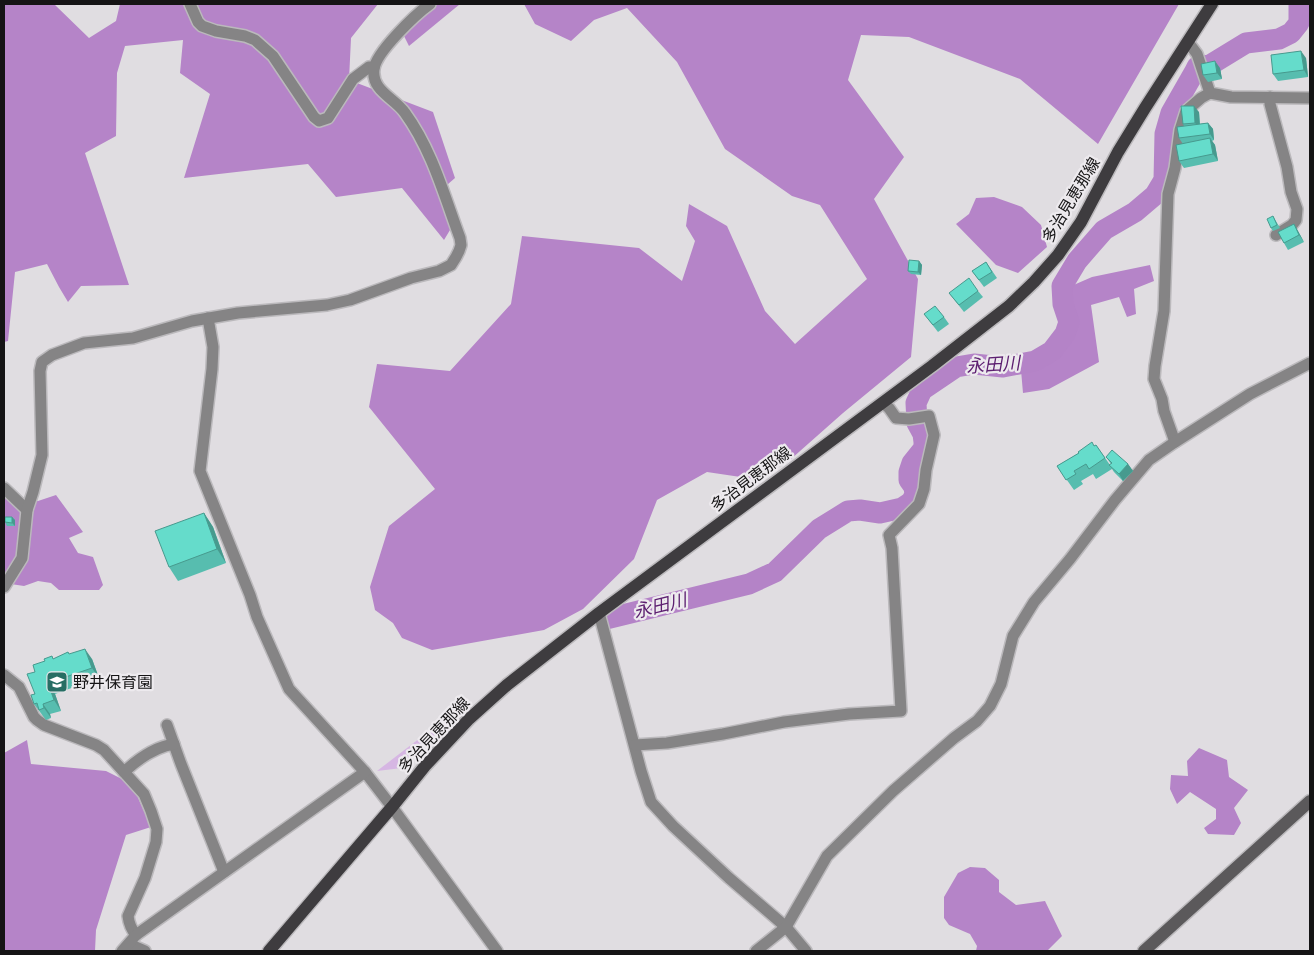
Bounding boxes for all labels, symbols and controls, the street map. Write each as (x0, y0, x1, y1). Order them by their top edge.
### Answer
street label: 多治見恵那線 (1038, 154, 1104, 246)
water label: 永田川 (965, 352, 1023, 378)
street label: 多治見恵那線 (707, 443, 795, 515)
water label: 永田川 (631, 588, 691, 623)
school or university icon: 野井保育園 (45, 670, 69, 694)
place label: 野井保育園 (73, 673, 153, 692)
street label: 多治見恵那線 (394, 693, 474, 777)

